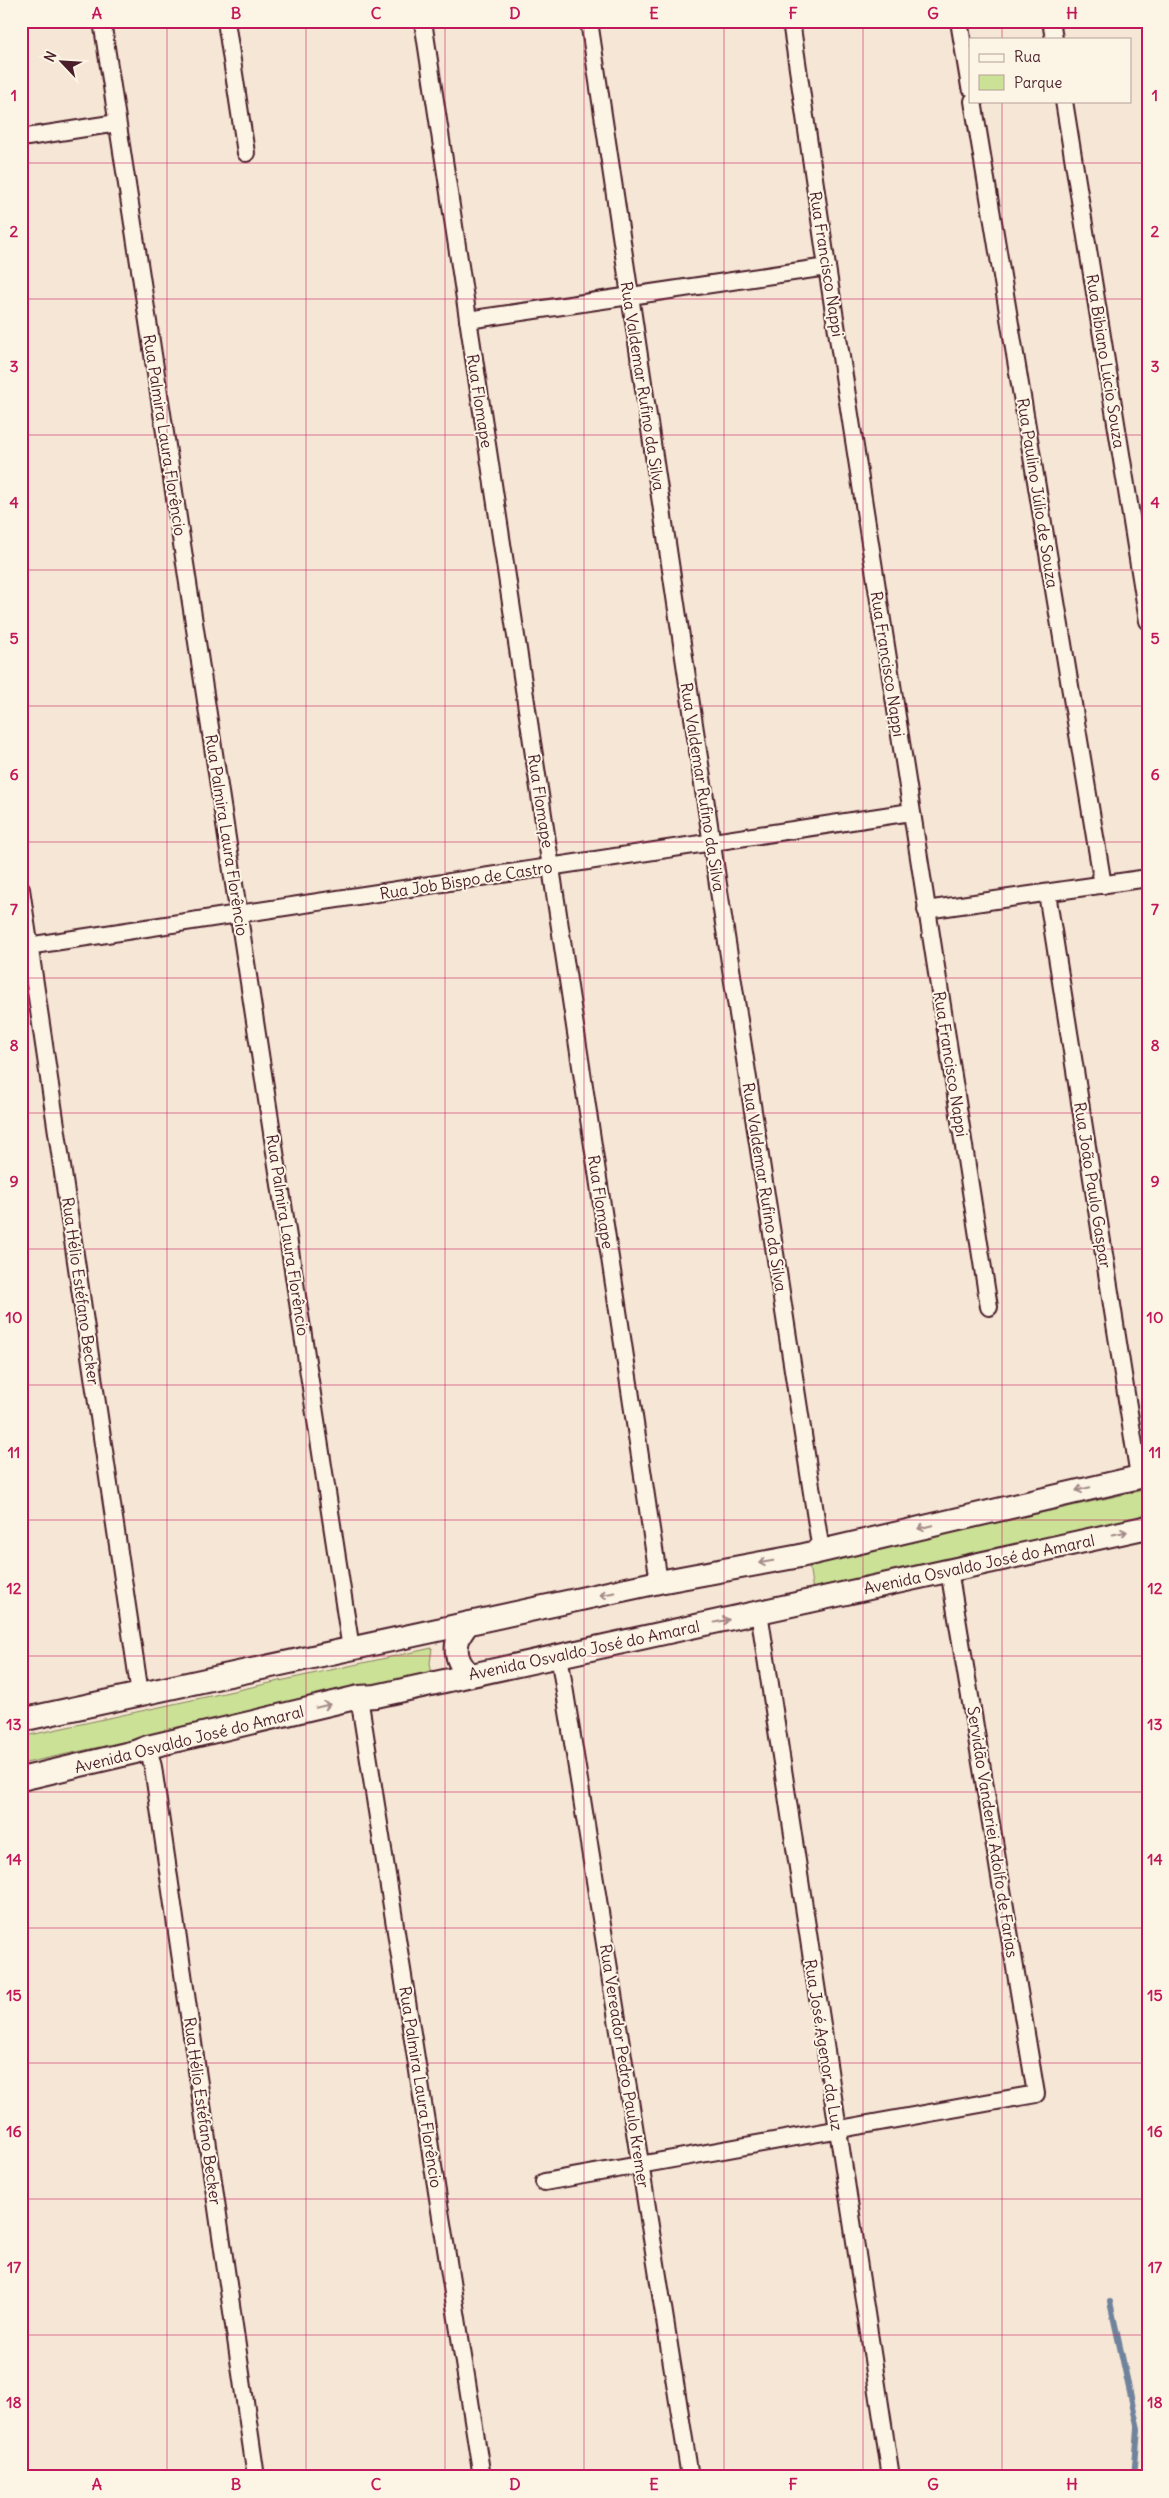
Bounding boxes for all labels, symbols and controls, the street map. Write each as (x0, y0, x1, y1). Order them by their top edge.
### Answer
text: A (92, 3, 102, 23)
text: B (231, 3, 242, 23)
text: C (371, 3, 382, 23)
text: D (509, 3, 521, 23)
text: E (649, 3, 659, 23)
text: F (788, 3, 798, 23)
text: G (927, 3, 939, 23)
text: H (1066, 3, 1078, 23)
north arrow (38, 38, 88, 88)
legend (969, 38, 1132, 102)
text: Rua (1014, 47, 1041, 66)
text: N (40, 48, 60, 65)
text: Parque (1014, 73, 1062, 92)
text: 1 (11, 85, 17, 105)
text: 1 (1152, 85, 1158, 105)
street label: Rua Francisco Nappi (806, 190, 848, 338)
text: 2 (10, 221, 19, 241)
text: 2 (1151, 221, 1160, 241)
street label: Rua Bibiano Lúcio Souza (1082, 272, 1130, 450)
street label: Rua Valdemar Rufino da Silva (617, 280, 669, 492)
street label: Rua Palmira Laura Florêncio (139, 333, 191, 537)
street label: Rua Flomape (463, 353, 497, 449)
text: 3 (9, 356, 19, 376)
text: 3 (1150, 356, 1160, 376)
street label: Rua Paulino Júlio de Souza (1013, 396, 1063, 590)
text: 4 (9, 492, 19, 512)
text: 4 (1150, 492, 1160, 512)
street label: Rua Francisco Nappi (867, 590, 909, 738)
text: 5 (9, 628, 19, 648)
text: 5 (1150, 628, 1160, 648)
street label: Rua Valdemar Rufino da Silva (677, 681, 729, 893)
street label: Rua Palmira Laura Florêncio (201, 733, 253, 937)
street label: Rua Flomape (524, 753, 558, 849)
text: 6 (9, 764, 19, 784)
text: 6 (1150, 764, 1160, 784)
street label: Rua Job Bispo de Castro (378, 856, 554, 904)
text: 7 (10, 899, 18, 919)
text: 7 (1151, 899, 1159, 919)
street label: Rua Francisco Nappi (930, 990, 972, 1138)
text: 8 (9, 1035, 19, 1055)
text: 8 (1150, 1035, 1160, 1055)
street label: Rua Valdemar Rufino da Silva (739, 1081, 791, 1293)
street label: Rua João Paulo Gaspar (1070, 1100, 1116, 1270)
street label: Rua Palmira Laura Florêncio (262, 1133, 314, 1337)
street label: Rua Flomape (584, 1154, 618, 1250)
text: 9 (9, 1171, 19, 1191)
text: 9 (1150, 1171, 1160, 1191)
street label: Rua Hélio Estéfano Becker (58, 1196, 104, 1387)
text: 10 (6, 1307, 22, 1327)
text: 10 (1147, 1307, 1163, 1327)
text: 11 (8, 1442, 20, 1462)
text: 11 (1149, 1442, 1161, 1462)
one-way arrow (1076, 1485, 1092, 1494)
one-way arrow (917, 1523, 933, 1532)
one-way arrow (1111, 1528, 1127, 1537)
street label: Avenida Osvaldo José do Amaral (862, 1530, 1096, 1598)
one-way arrow (759, 1558, 775, 1568)
text: 12 (6, 1578, 22, 1598)
text: 12 (1147, 1578, 1163, 1598)
one-way arrow (600, 1590, 616, 1599)
one-way arrow (713, 1615, 729, 1625)
street label: Avenida Osvaldo José do Amaral (467, 1616, 701, 1684)
street label: Avenida Osvaldo José do Amaral (72, 1701, 306, 1777)
one-way arrow (315, 1701, 331, 1710)
street label: Servidão Vanderiei Adolfo de Farias (963, 1705, 1023, 1959)
text: 13 (6, 1714, 22, 1734)
text: 13 (1147, 1714, 1163, 1734)
text: 14 (6, 1849, 22, 1869)
text: 14 (1147, 1849, 1163, 1869)
street label: Rua Vereador Pedro Paulo Kremer (596, 1943, 654, 2190)
street label: Rua José Agenor da Luz (801, 1958, 847, 2133)
text: 15 (6, 1985, 22, 2005)
street label: Rua Palmira Laura Florêncio (395, 1985, 447, 2189)
text: 15 (1147, 1985, 1163, 2005)
street label: Rua Hélio Estéfano Becker (180, 2016, 226, 2207)
text: 16 (6, 2121, 22, 2141)
text: 16 (1147, 2121, 1163, 2141)
text: 17 (7, 2257, 21, 2277)
text: 17 (1148, 2257, 1162, 2277)
text: 18 (6, 2392, 22, 2412)
text: 18 (1147, 2392, 1163, 2412)
text: A (92, 2474, 102, 2494)
text: B (231, 2474, 242, 2494)
text: C (371, 2474, 382, 2494)
text: D (509, 2474, 521, 2494)
text: E (649, 2474, 659, 2494)
text: F (788, 2474, 798, 2494)
text: G (927, 2474, 939, 2494)
text: H (1066, 2474, 1078, 2494)

